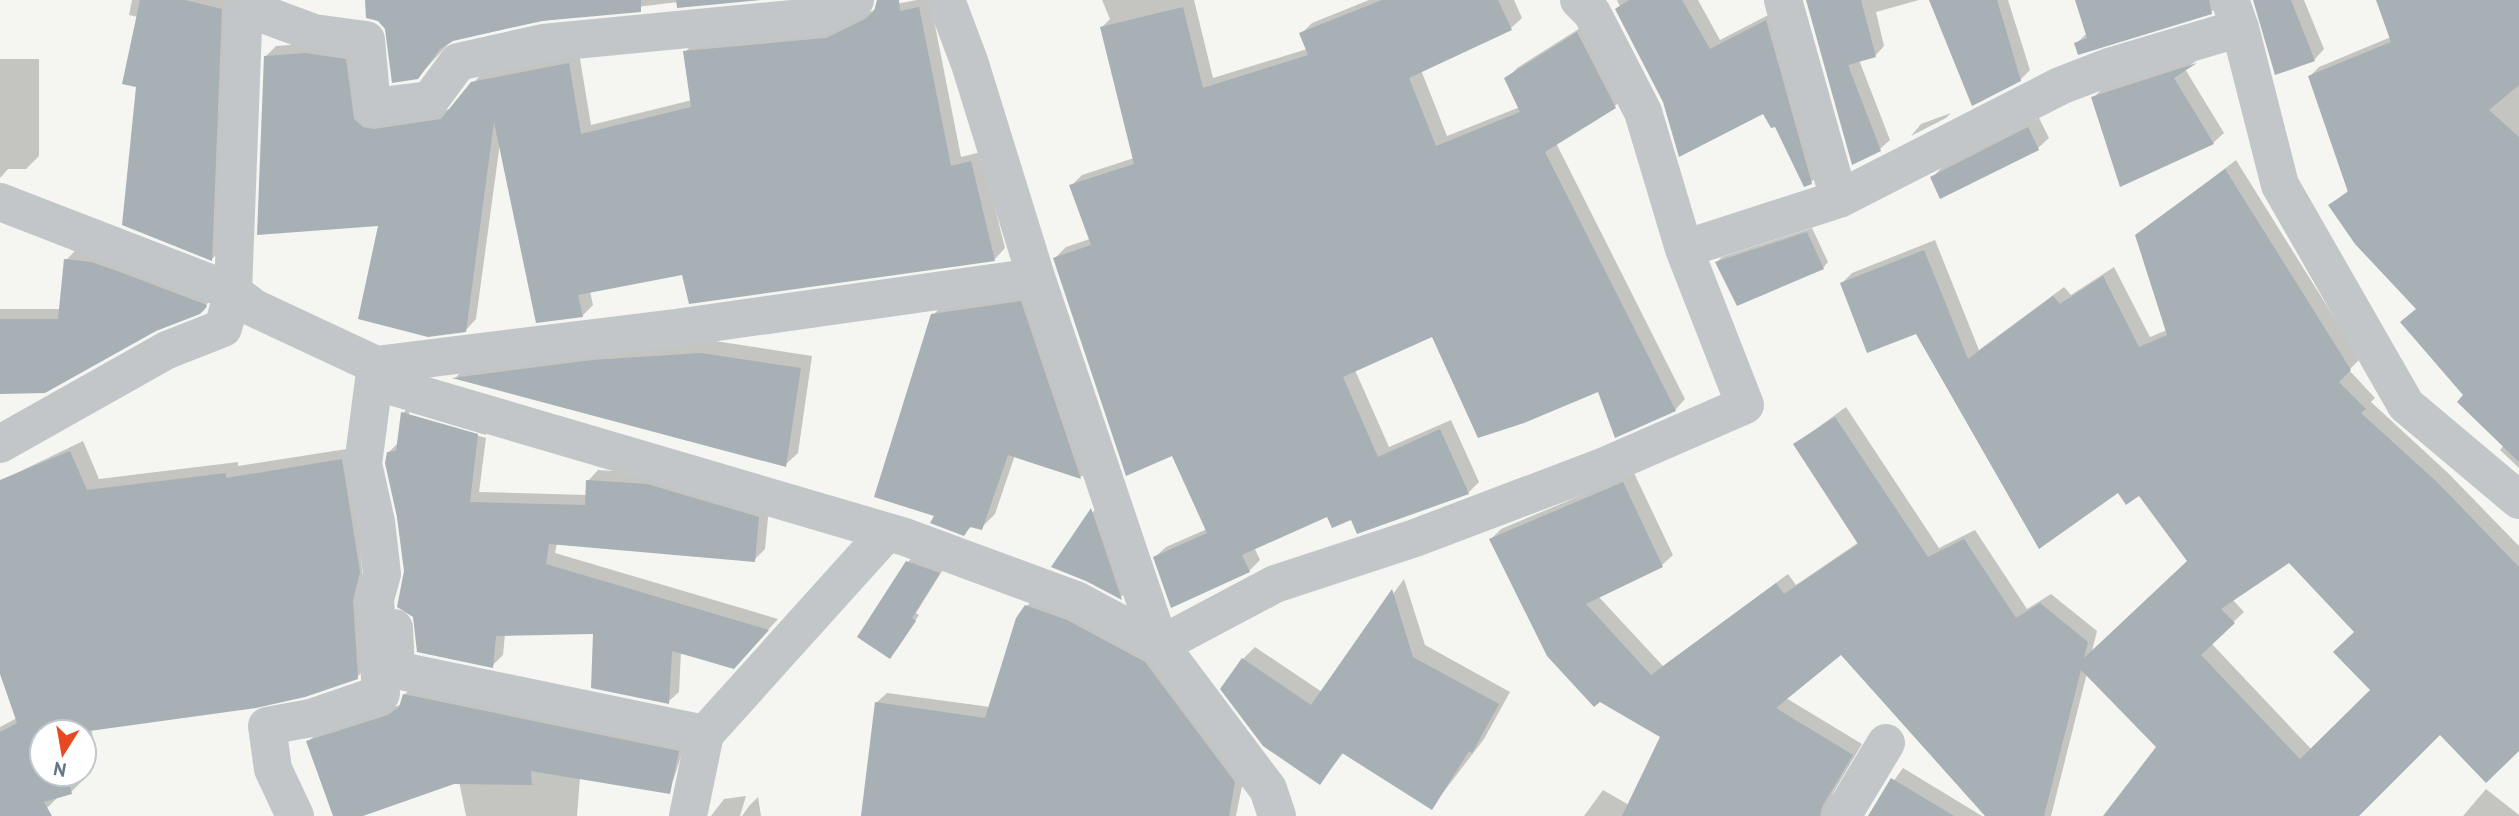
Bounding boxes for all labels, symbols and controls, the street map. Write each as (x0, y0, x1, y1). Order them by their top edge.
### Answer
north arrow (28, 718, 98, 788)
text: N (51, 757, 68, 783)

